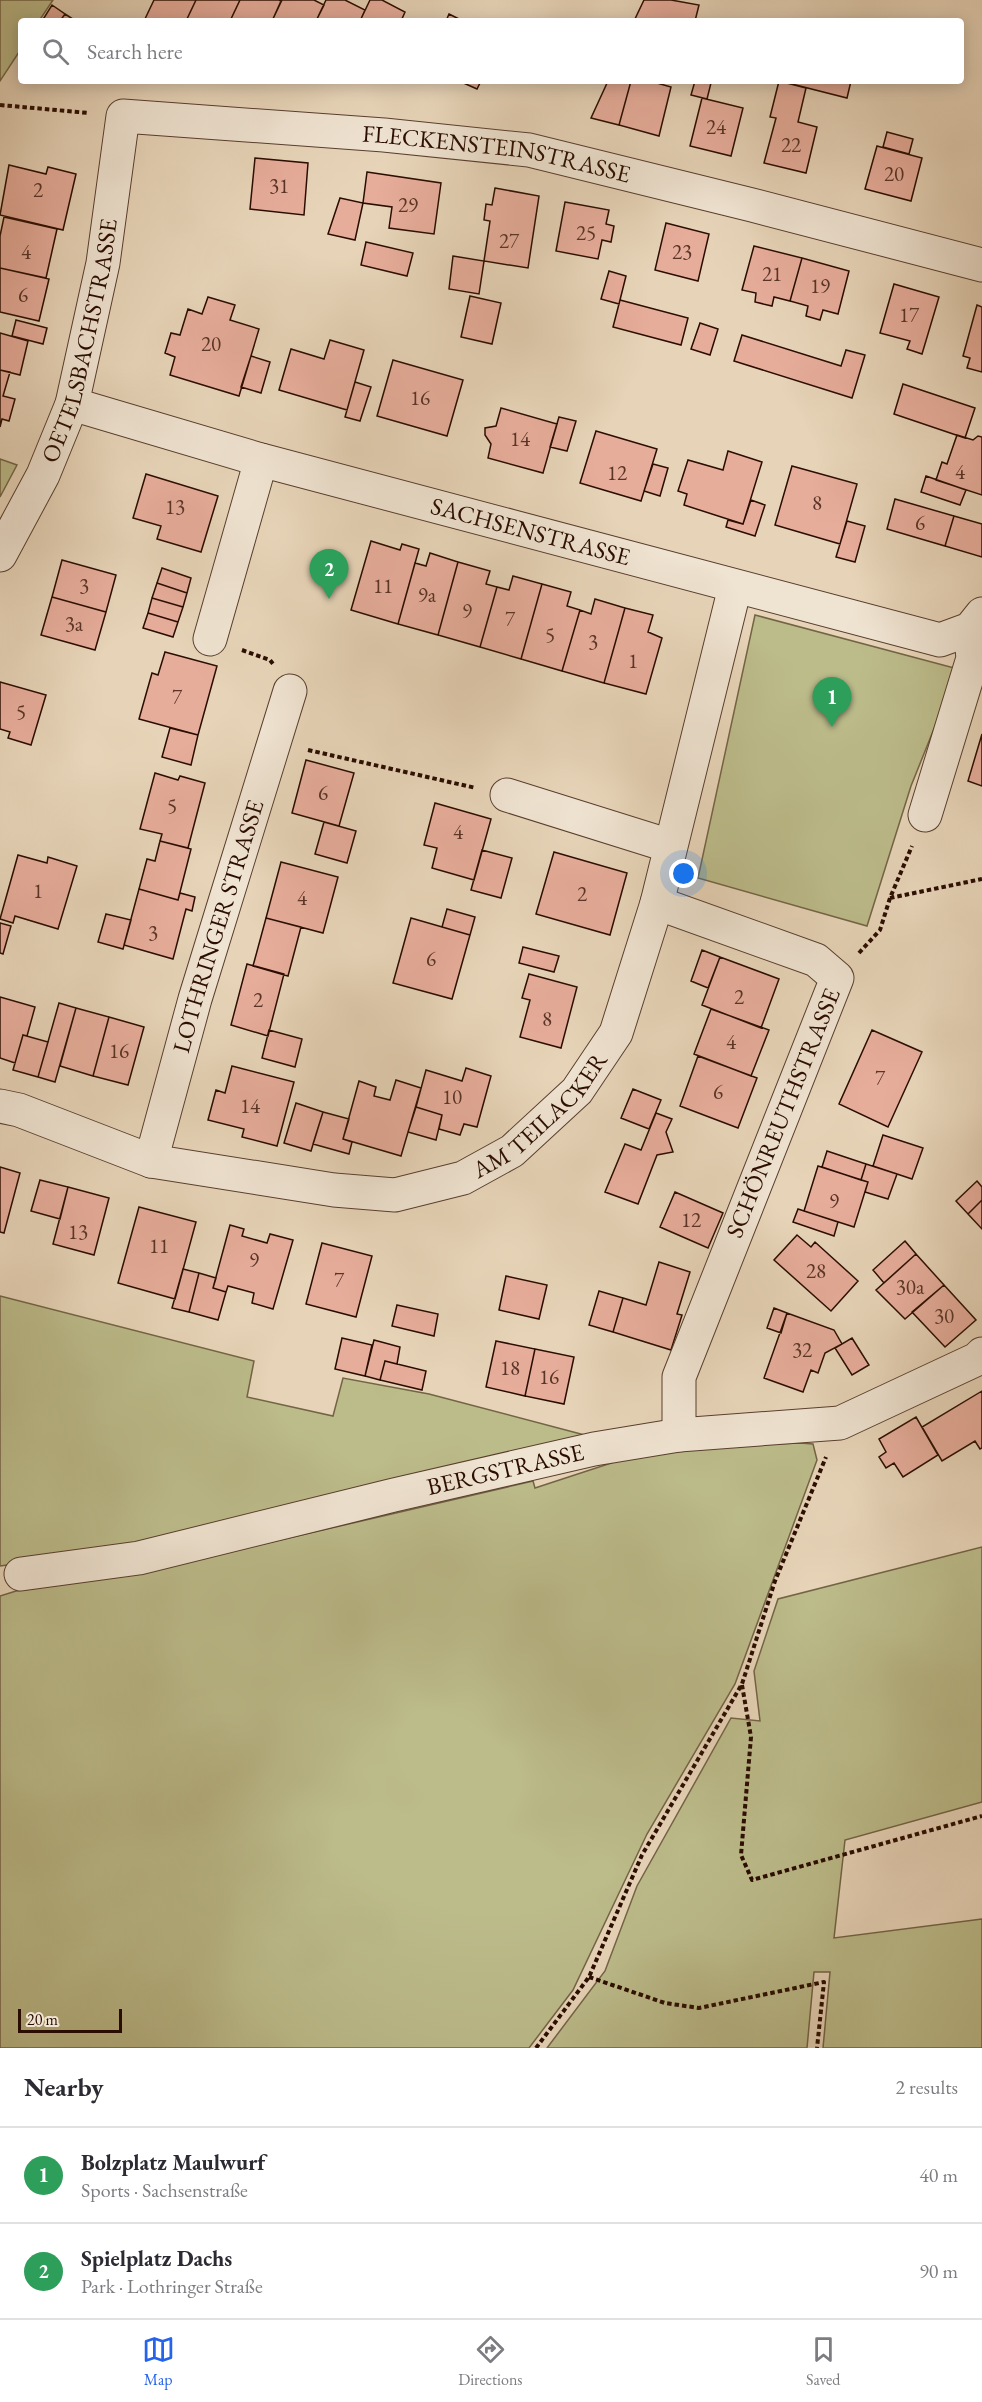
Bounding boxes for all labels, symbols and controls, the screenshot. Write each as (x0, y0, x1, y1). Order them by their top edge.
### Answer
search box (18, 18, 964, 84)
icon: search (39, 35, 72, 68)
text: Search here (87, 37, 182, 66)
house number: 24 (706, 113, 727, 140)
street label: FLECKENSTEINSTRASSE (361, 117, 634, 190)
house number: 22 (781, 131, 801, 158)
house number: 20 (884, 160, 904, 187)
house number: 31 (269, 172, 289, 199)
house number: 2 (33, 176, 43, 203)
house number: 29 (398, 191, 418, 218)
street label: OETELSBACHSTRASSE (34, 217, 124, 467)
house number: 25 (576, 219, 596, 246)
house number: 27 (499, 227, 520, 254)
house number: 4 (21, 238, 32, 265)
house number: 23 (672, 238, 692, 265)
house number: 21 (762, 260, 782, 287)
house number: 19 (810, 272, 830, 299)
house number: 6 (18, 281, 28, 308)
house number: 17 (899, 301, 920, 328)
house number: 20 (201, 330, 221, 357)
house number: 16 (410, 384, 430, 411)
house number: 14 (510, 425, 531, 452)
house number: 4 (955, 458, 966, 485)
house number: 12 (607, 459, 627, 486)
house number: 8 (812, 489, 822, 516)
street label: SACHSENSTRASSE (428, 490, 634, 572)
house number: 13 (165, 493, 185, 520)
house number: 6 (915, 509, 925, 536)
pin: 2 (310, 550, 348, 599)
house number: 3 (79, 572, 89, 599)
house number: 11 (373, 572, 393, 599)
house number: 9a (418, 581, 437, 608)
house number: 9 (462, 597, 472, 624)
house number: 7 (505, 605, 516, 632)
house number: 3a (65, 610, 84, 637)
house number: 5 (545, 621, 555, 648)
house number: 3 (588, 628, 598, 655)
house number: 1 (628, 647, 638, 674)
pin: 1 (812, 678, 852, 727)
house number: 7 (172, 683, 183, 710)
house number: 5 (16, 698, 26, 725)
house number: 6 (318, 779, 328, 806)
house number: 5 (167, 792, 177, 819)
street label: LOTHRINGER STRASSE (165, 796, 270, 1056)
house number: 4 (453, 818, 464, 845)
your location (669, 859, 698, 888)
house number: 1 (33, 877, 43, 904)
house number: 2 (577, 880, 587, 907)
house number: 4 (297, 884, 308, 911)
house number: 3 (148, 919, 158, 946)
house number: 6 (426, 945, 436, 972)
street label: SCHÖNREUTHSTRASSE (718, 983, 847, 1242)
house number: 2 (734, 983, 744, 1010)
house number: 2 (253, 986, 263, 1013)
house number: 8 (542, 1005, 552, 1032)
house number: 4 (726, 1028, 737, 1055)
house number: 16 (109, 1037, 129, 1064)
street label: AM TEILACKER (466, 1045, 614, 1185)
house number: 7 (875, 1064, 886, 1091)
house number: 6 (713, 1078, 723, 1105)
house number: 10 (442, 1083, 462, 1110)
house number: 14 (240, 1092, 261, 1119)
house number: 9 (829, 1187, 839, 1214)
house number: 12 (681, 1206, 701, 1233)
house number: 13 (68, 1218, 88, 1245)
house number: 11 (149, 1232, 169, 1259)
house number: 9 (249, 1246, 259, 1273)
house number: 28 (806, 1257, 826, 1284)
house number: 7 (334, 1266, 345, 1293)
house number: 30a (896, 1273, 925, 1300)
house number: 30 (934, 1302, 954, 1329)
house number: 32 (792, 1336, 812, 1363)
house number: 18 (500, 1354, 520, 1381)
house number: 16 (539, 1363, 559, 1390)
street label: BERGSTRASSE (424, 1436, 587, 1502)
scale bar (18, 2006, 122, 2034)
text: 20 m (27, 2009, 58, 2030)
text: Nearby (24, 2070, 104, 2104)
text: 2 results (895, 2074, 958, 2100)
text: Bolzplatz Maulwurf (81, 2148, 265, 2177)
text: 1 (38, 2162, 49, 2188)
text: 40 m (919, 2162, 958, 2188)
text: Sports · Sachsenstraße (81, 2177, 248, 2203)
text: Spielplatz Dachs (81, 2244, 232, 2273)
text: 2 (38, 2258, 49, 2284)
text: 90 m (919, 2258, 958, 2284)
text: Park · Lothringer Straße (81, 2273, 263, 2299)
tab: Map (142, 2333, 175, 2390)
tab: Directions (458, 2333, 523, 2390)
tab: Saved (806, 2333, 840, 2390)

